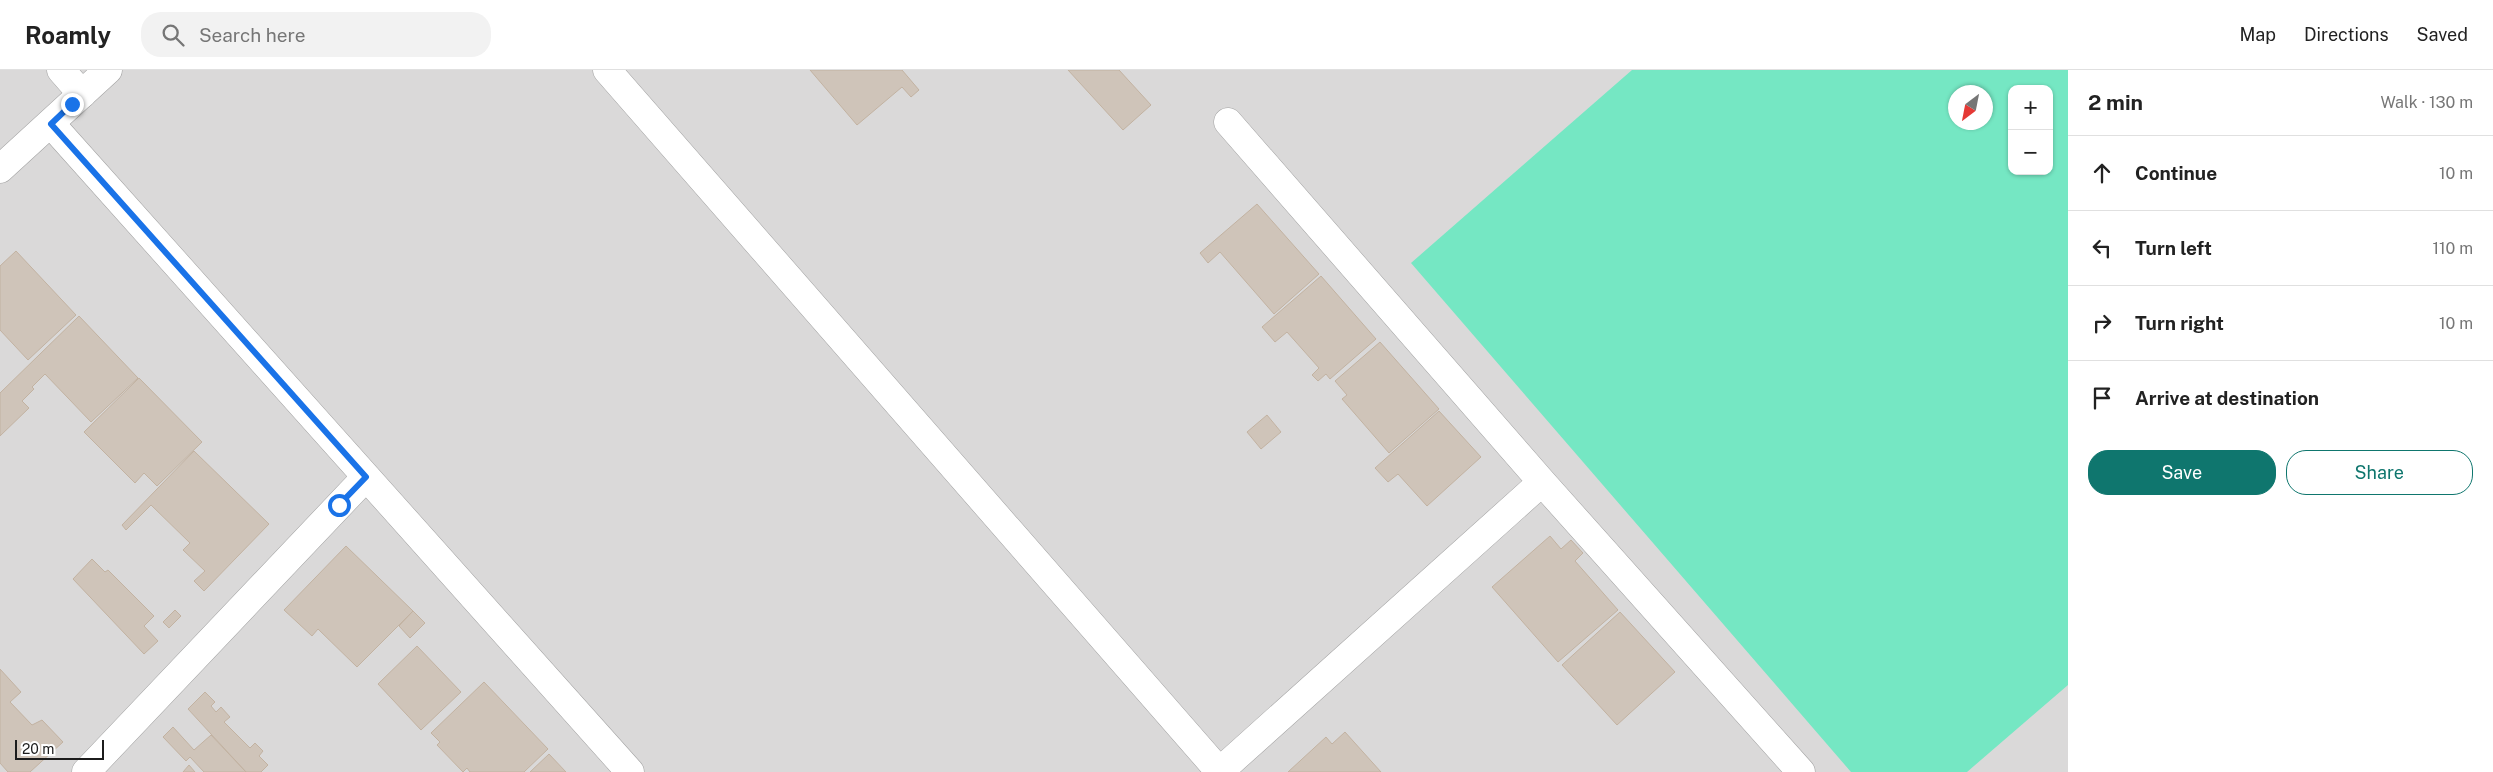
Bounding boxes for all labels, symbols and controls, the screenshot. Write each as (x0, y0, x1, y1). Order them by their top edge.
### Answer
search box (141, 12, 491, 57)
text: Roamly (25, 21, 111, 49)
icon: search (159, 21, 187, 49)
text: Search here (199, 24, 306, 46)
text: Map (2239, 24, 2276, 45)
text: Directions (2304, 24, 2389, 45)
text: Saved (2417, 24, 2468, 45)
north arrow (1948, 85, 1993, 130)
map controls (2008, 85, 2053, 175)
button: + (2008, 85, 2053, 130)
text: 2 min (2088, 90, 2143, 115)
route end (61, 93, 84, 116)
text: Walk · 130 m (2380, 93, 2473, 112)
button: − (2008, 130, 2053, 175)
icon: ahead (2088, 159, 2116, 187)
text: Continue (2135, 162, 2217, 184)
text: 10 m (2439, 164, 2473, 183)
icon: left (2088, 234, 2116, 262)
text: Turn left (2135, 237, 2212, 259)
text: 110 m (2432, 239, 2473, 258)
icon: right (2088, 309, 2116, 337)
text: Turn right (2135, 312, 2224, 334)
text: 10 m (2439, 314, 2473, 333)
icon: arrive (2088, 384, 2116, 412)
text: Arrive at destination (2135, 387, 2319, 409)
button: Save (2088, 450, 2276, 495)
button: Share (2286, 450, 2473, 495)
route start (328, 494, 351, 517)
scale bar (15, 737, 104, 760)
text: 20 m (22, 741, 54, 757)

